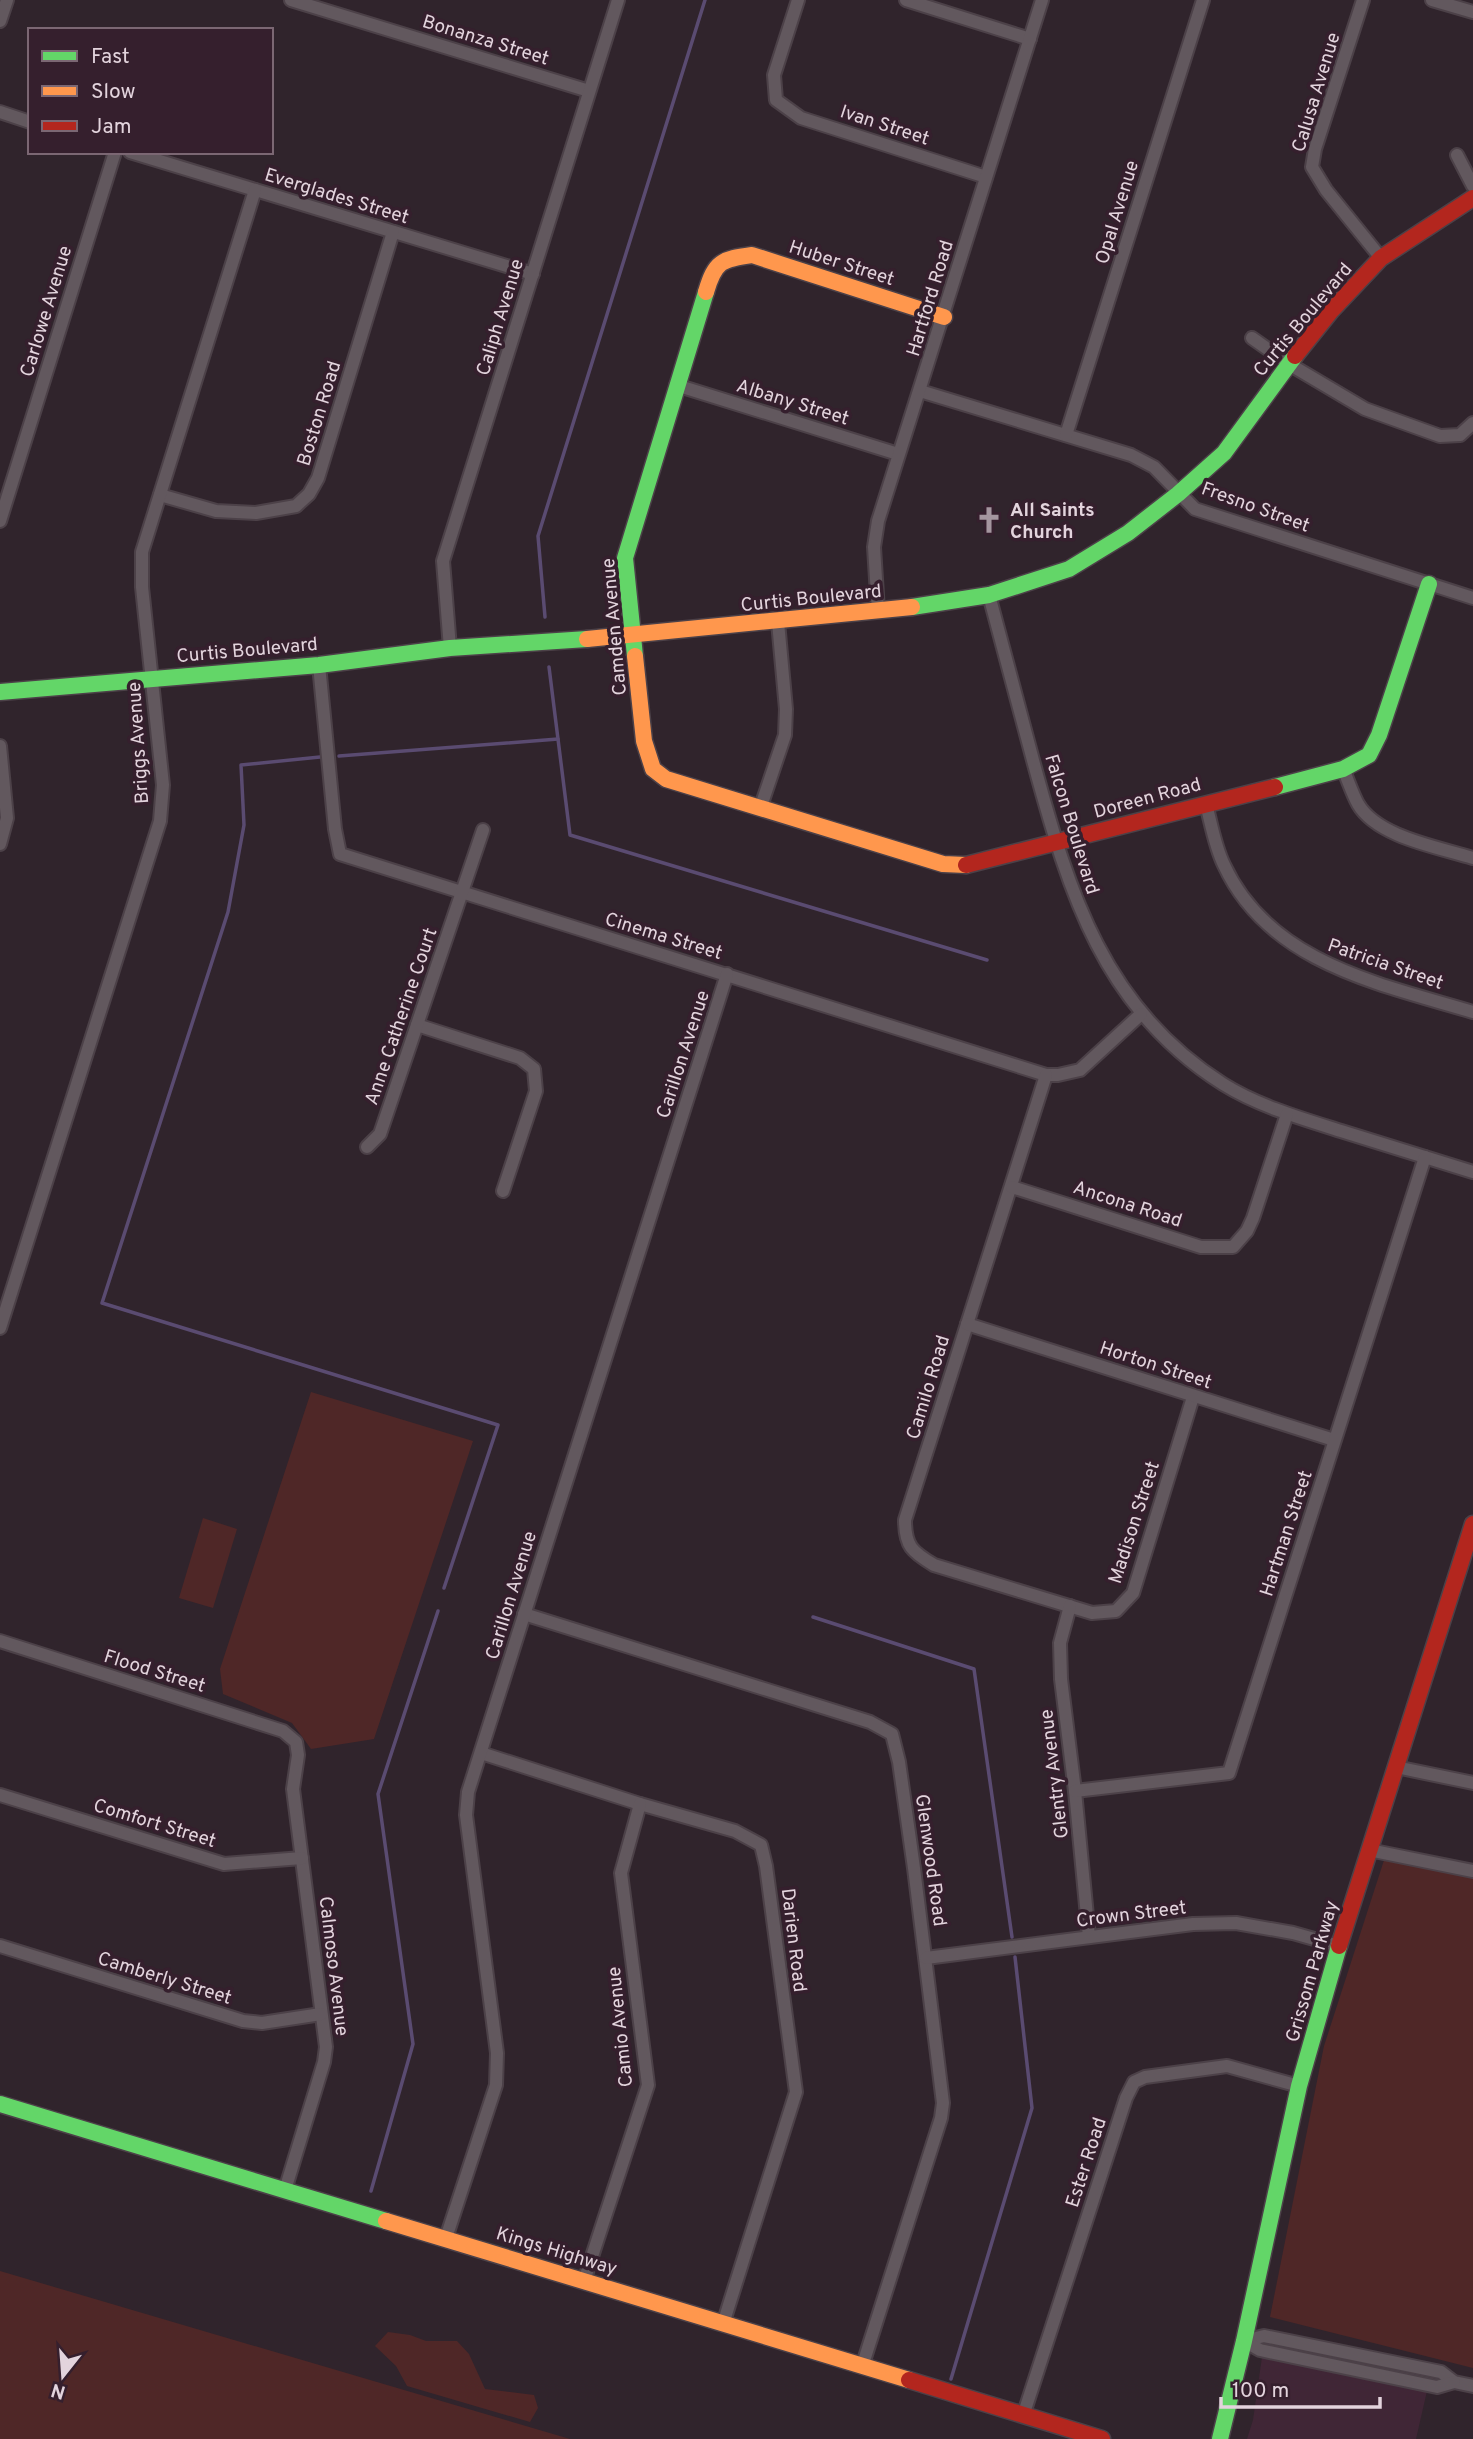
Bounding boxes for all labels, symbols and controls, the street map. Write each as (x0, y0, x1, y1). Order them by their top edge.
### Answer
street label: Bonanza Street (419, 10, 552, 72)
legend (28, 28, 273, 154)
street label: Calusa Avenue (1287, 30, 1347, 155)
text: Fast (91, 44, 130, 71)
text: Slow (91, 79, 136, 106)
street label: Ivan Street (837, 100, 932, 152)
text: Jam (91, 114, 132, 141)
street label: Opal Avenue (1091, 158, 1145, 267)
street label: Everglades Street (261, 164, 411, 230)
street label: Huber Street (786, 236, 897, 292)
street label: Hartford Road (902, 238, 960, 360)
street label: Carlowe Avenue (16, 243, 78, 380)
street label: Caliph Avenue (472, 256, 530, 379)
street label: Curtis Boulevard (1249, 258, 1358, 382)
street label: Boston Road (293, 358, 347, 469)
street label: Albany Street (733, 374, 852, 431)
street label: Fresno Street (1198, 477, 1313, 539)
place label: All Saints Church (1010, 499, 1095, 545)
church icon: All Saints Church (974, 505, 1004, 535)
street label: Camden Avenue (597, 557, 633, 697)
street label: Curtis Boulevard (739, 580, 883, 618)
street label: Curtis Boulevard (176, 633, 319, 669)
street label: Briggs Avenue (123, 681, 155, 805)
street label: Falcon Boulevard (1038, 752, 1104, 898)
street label: Doreen Road (1091, 773, 1204, 825)
street label: Cinema Street (602, 908, 725, 966)
street label: Anne Catherine Court (360, 925, 444, 1109)
street label: Patricia Street (1324, 934, 1446, 996)
street label: Carillon Avenue (652, 988, 716, 1122)
street label: Ancona Road (1070, 1176, 1185, 1234)
street label: Camilo Road (902, 1333, 956, 1442)
street label: Horton Street (1096, 1336, 1214, 1395)
street label: Madison Street (1104, 1458, 1166, 1587)
street label: Hartman Street (1255, 1468, 1319, 1600)
street label: Carillon Avenue (481, 1528, 543, 1663)
street label: Flood Street (101, 1645, 208, 1699)
street label: Glentry Avenue (1035, 1708, 1075, 1840)
street label: Glenwood Road (909, 1793, 951, 1928)
street label: Comfort Street (90, 1794, 219, 1854)
street label: Darien Road (775, 1887, 811, 1994)
street label: Calmoso Avenue (313, 1895, 353, 2037)
street label: Crown Street (1075, 1896, 1188, 1934)
street label: Grissom Parkway (1281, 1898, 1345, 2045)
street label: Camberly Street (94, 1947, 234, 2011)
street label: Camio Avenue (603, 1965, 639, 2088)
street label: Ester Road (1061, 2115, 1113, 2211)
street label: Kings Highway (493, 2222, 620, 2282)
north arrow (28, 2341, 98, 2411)
scale bar (1221, 2366, 1380, 2410)
text: N (49, 2377, 69, 2404)
text: 100 m (1232, 2378, 1289, 2405)

